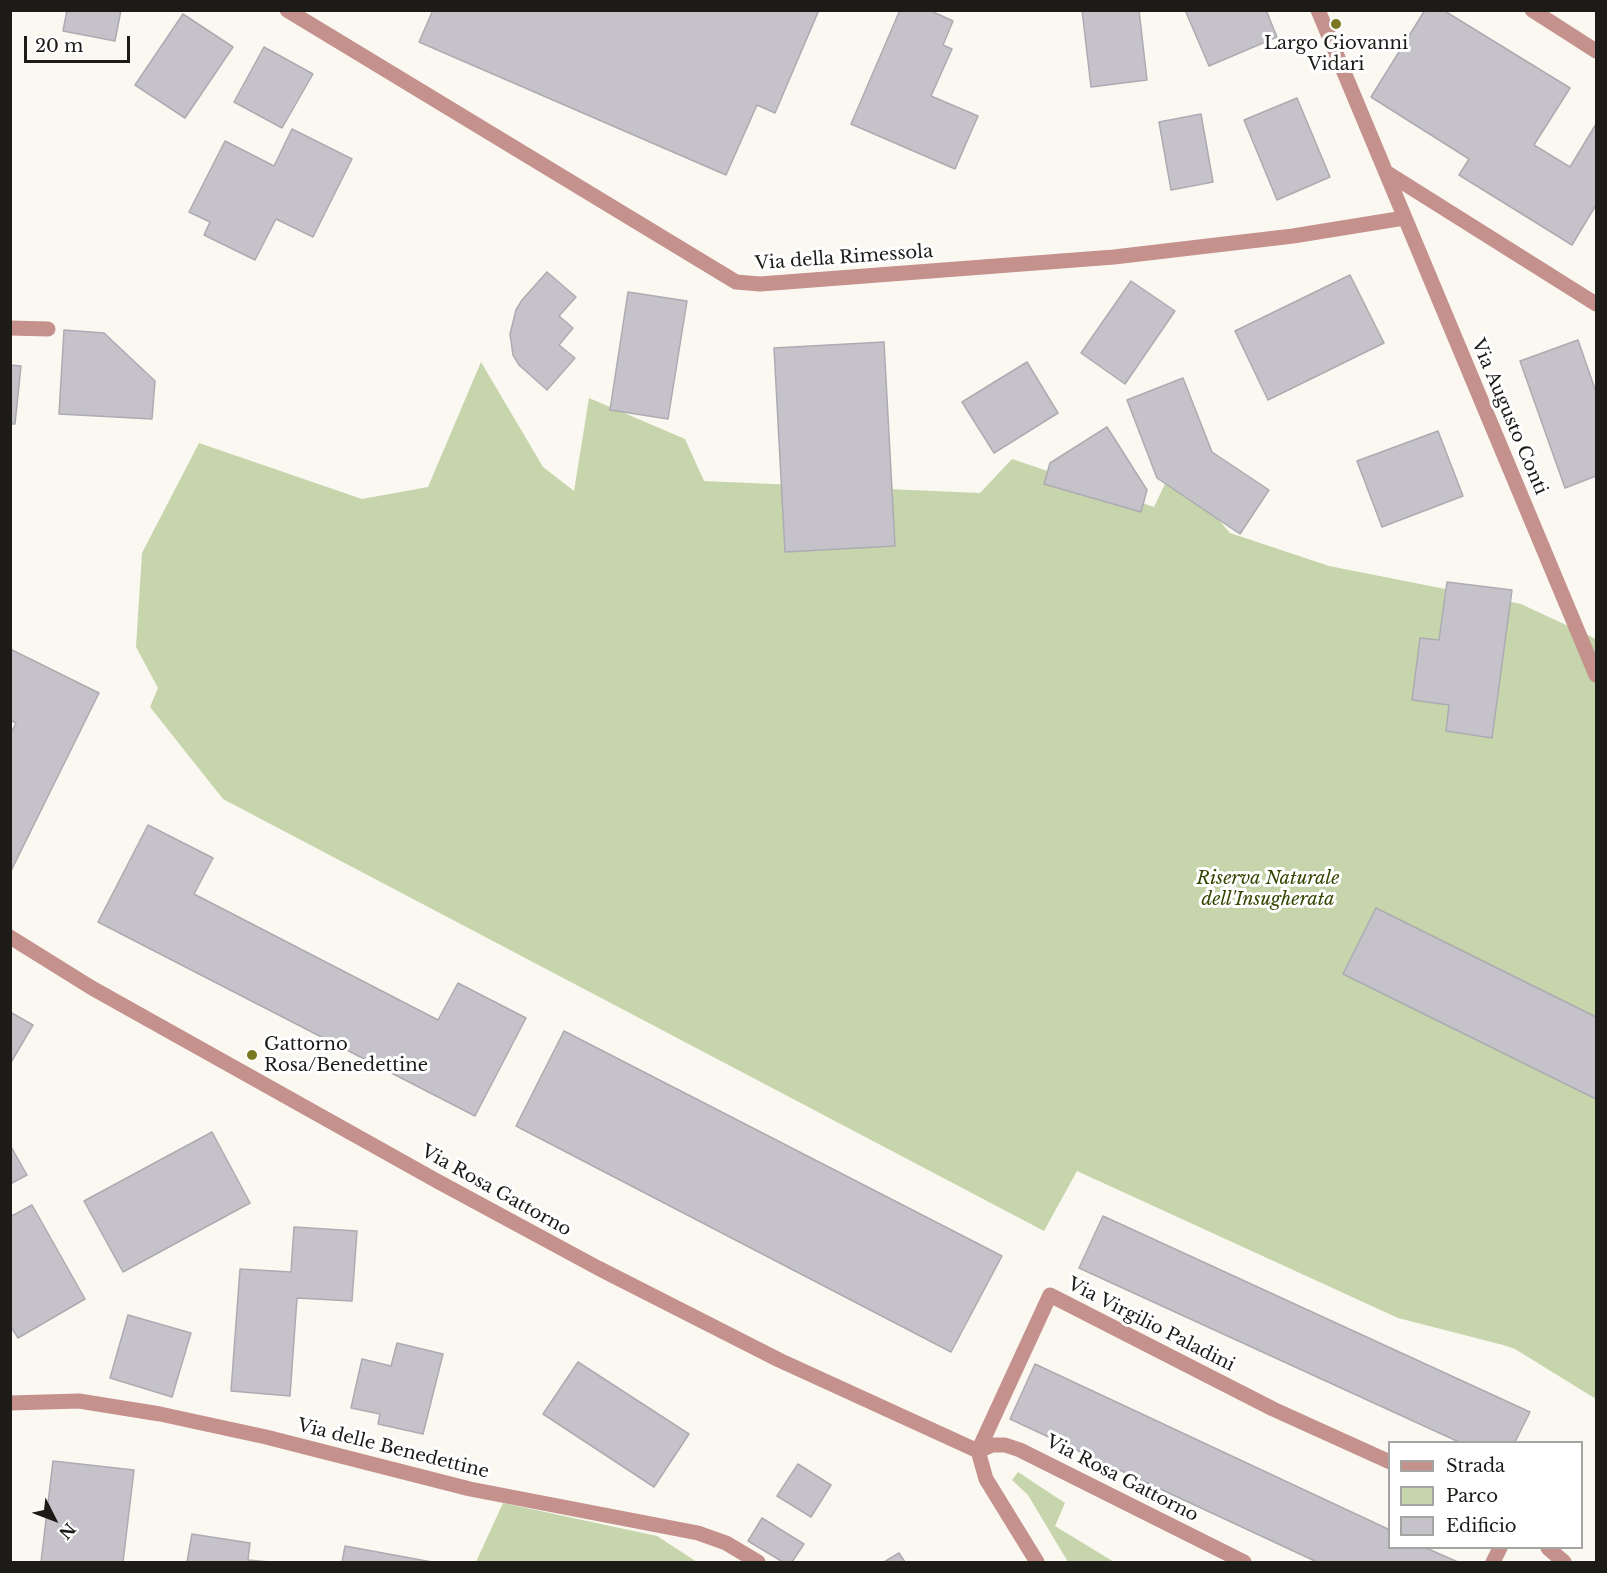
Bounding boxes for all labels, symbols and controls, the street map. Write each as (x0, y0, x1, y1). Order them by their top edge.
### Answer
marker: Largo Giovanni Vidari (1329, 17, 1343, 31)
scale bar (27, 24, 134, 62)
place label: Largo Giovanni Vidari (1264, 33, 1408, 76)
text: 20 m (35, 35, 83, 57)
street label: Via della Rimessola (754, 241, 934, 275)
street label: Via Augusto Conti (1466, 336, 1552, 498)
park label: Riserva Naturale dell'Insugherata (1197, 868, 1339, 910)
place label: Gattorno Rosa/Benedettine (264, 1034, 428, 1076)
marker: Gattorno Rosa/Benedettine (245, 1048, 259, 1062)
street label: Via Rosa Gattorno (417, 1141, 575, 1241)
street label: Via Virgilio Paladini (1064, 1273, 1238, 1377)
street label: Via delle Benedettine (295, 1415, 491, 1483)
street label: Via Rosa Gattorno (1042, 1431, 1202, 1527)
legend (1388, 1441, 1583, 1549)
text: Strada (1446, 1455, 1505, 1477)
text: Parco (1446, 1485, 1498, 1507)
north arrow (24, 1489, 84, 1549)
text: Edificio (1446, 1515, 1517, 1537)
text: N (55, 1519, 80, 1543)

